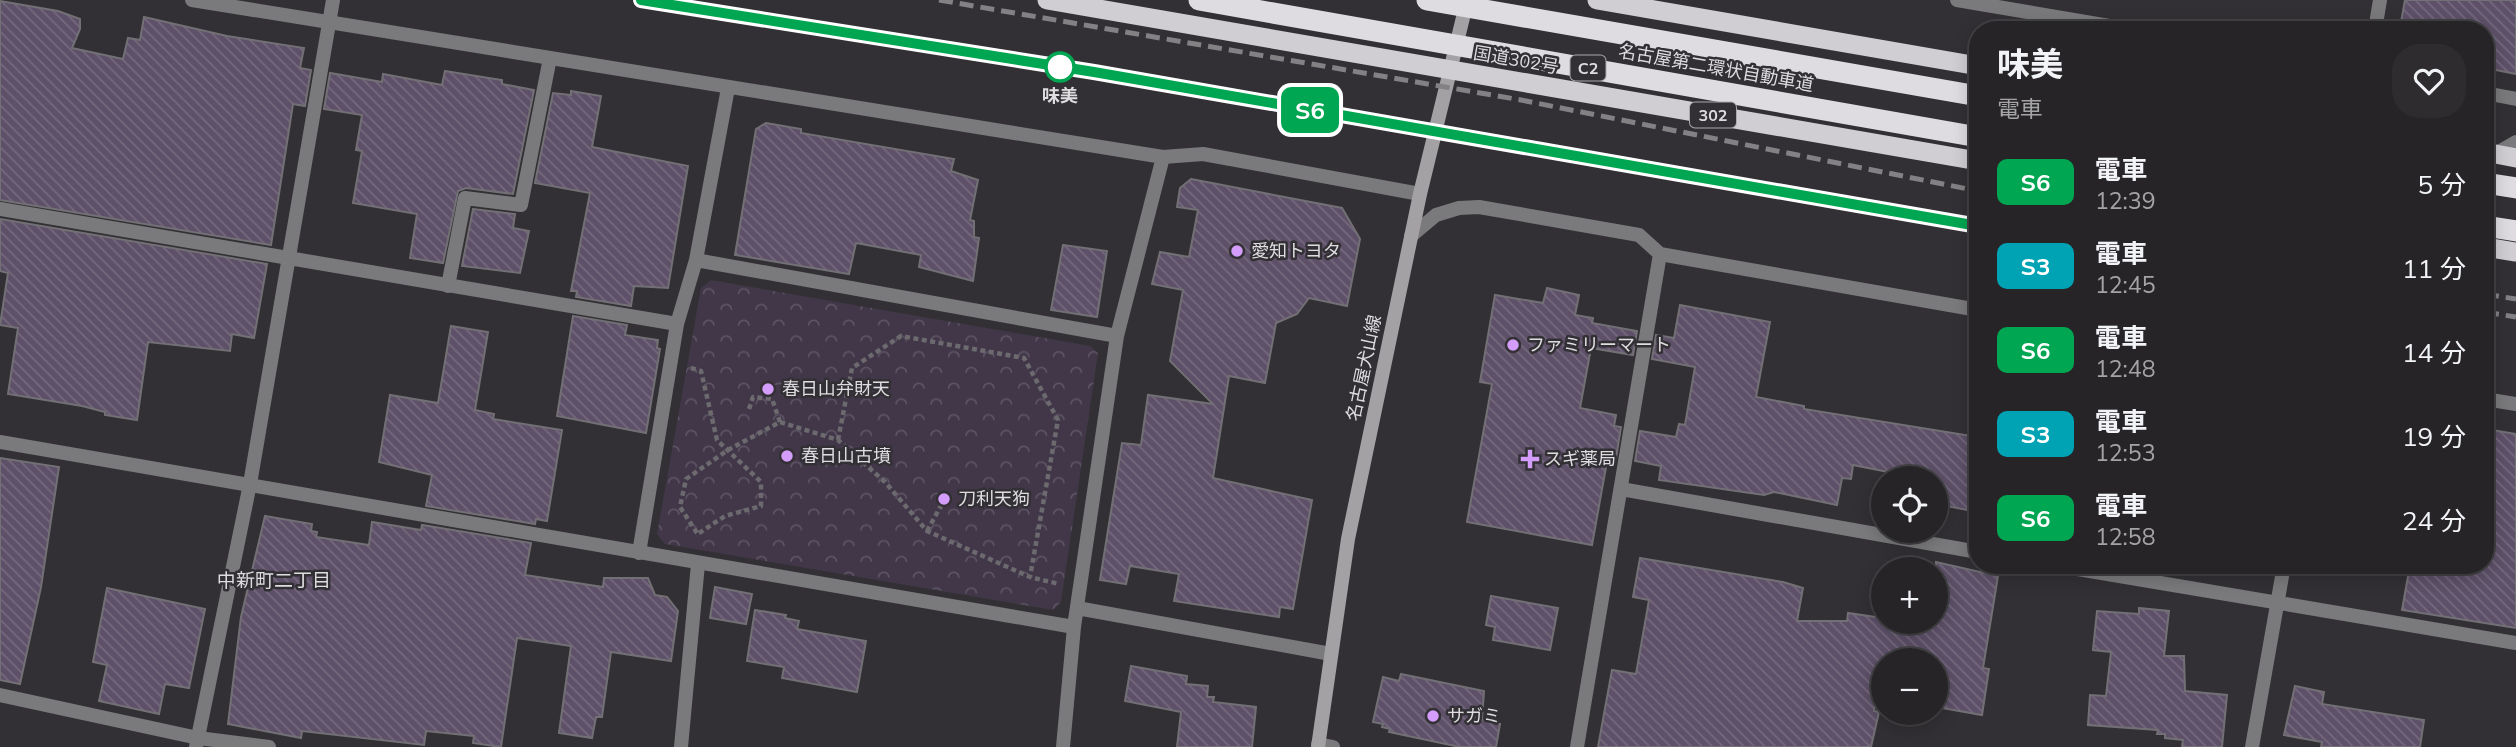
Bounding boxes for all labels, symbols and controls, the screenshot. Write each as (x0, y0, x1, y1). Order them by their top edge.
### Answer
street label: 名古屋第二環状自動車道 (1617, 39, 1816, 96)
street label: 国道302号 (1472, 41, 1561, 78)
text: 味美 (1997, 43, 2063, 84)
button: heart (2392, 44, 2466, 118)
marker: 味美 (1045, 52, 1075, 82)
road number: C2 (1570, 55, 1606, 80)
place label: 味美 (1042, 84, 1078, 107)
line badge: S6 (1278, 87, 1342, 133)
text: 電車 (1997, 94, 2043, 123)
text: S6 (1295, 95, 1325, 125)
road number: 302 (1690, 102, 1736, 127)
text: 電車 (2095, 153, 2147, 186)
text: S6 (2021, 167, 2050, 197)
text: 5 分 (2418, 168, 2466, 201)
text: 12:39 (2095, 186, 2155, 215)
text: 電車 (2095, 237, 2147, 270)
place label: 愛知トヨタ (1251, 239, 1341, 262)
marker: 愛知トヨタ (1229, 243, 1245, 259)
text: S3 (2021, 251, 2050, 281)
text: 11 分 (2402, 252, 2466, 285)
text: 12:45 (2095, 270, 2155, 299)
street label: 名古屋犬山線 (1341, 313, 1386, 423)
text: 電車 (2095, 321, 2147, 354)
place label: ファミリーマート (1527, 333, 1671, 356)
text: S6 (2021, 335, 2050, 365)
text: 14 分 (2402, 336, 2466, 369)
marker: ファミリーマート (1505, 337, 1521, 353)
text: 12:48 (2095, 354, 2155, 383)
place label: 春日山弁財天 (782, 377, 890, 400)
marker: 春日山弁財天 (760, 381, 776, 397)
text: 電車 (2095, 405, 2147, 438)
text: S3 (2021, 419, 2050, 449)
text: 19 分 (2402, 420, 2466, 453)
text: 12:53 (2095, 438, 2155, 467)
place label: 春日山古墳 (801, 444, 891, 467)
place label: スギ薬局 (1544, 447, 1616, 470)
marker: 春日山古墳 (779, 448, 795, 464)
marker: スギ薬局 (1522, 451, 1538, 467)
map controls (1871, 466, 1948, 725)
button: locate (1871, 466, 1948, 543)
place label: 刀利天狗 (958, 487, 1030, 510)
text: 電車 (2095, 489, 2147, 522)
marker: 刀利天狗 (936, 491, 952, 507)
text: S6 (2021, 503, 2050, 533)
text: 24 分 (2402, 504, 2466, 537)
text: 12:58 (2095, 522, 2155, 551)
button: + (1871, 557, 1948, 634)
district label: 中新町二丁目 (217, 568, 331, 592)
button: − (1871, 648, 1948, 725)
place label: サガミ (1447, 704, 1501, 727)
marker: サガミ (1425, 708, 1441, 724)

